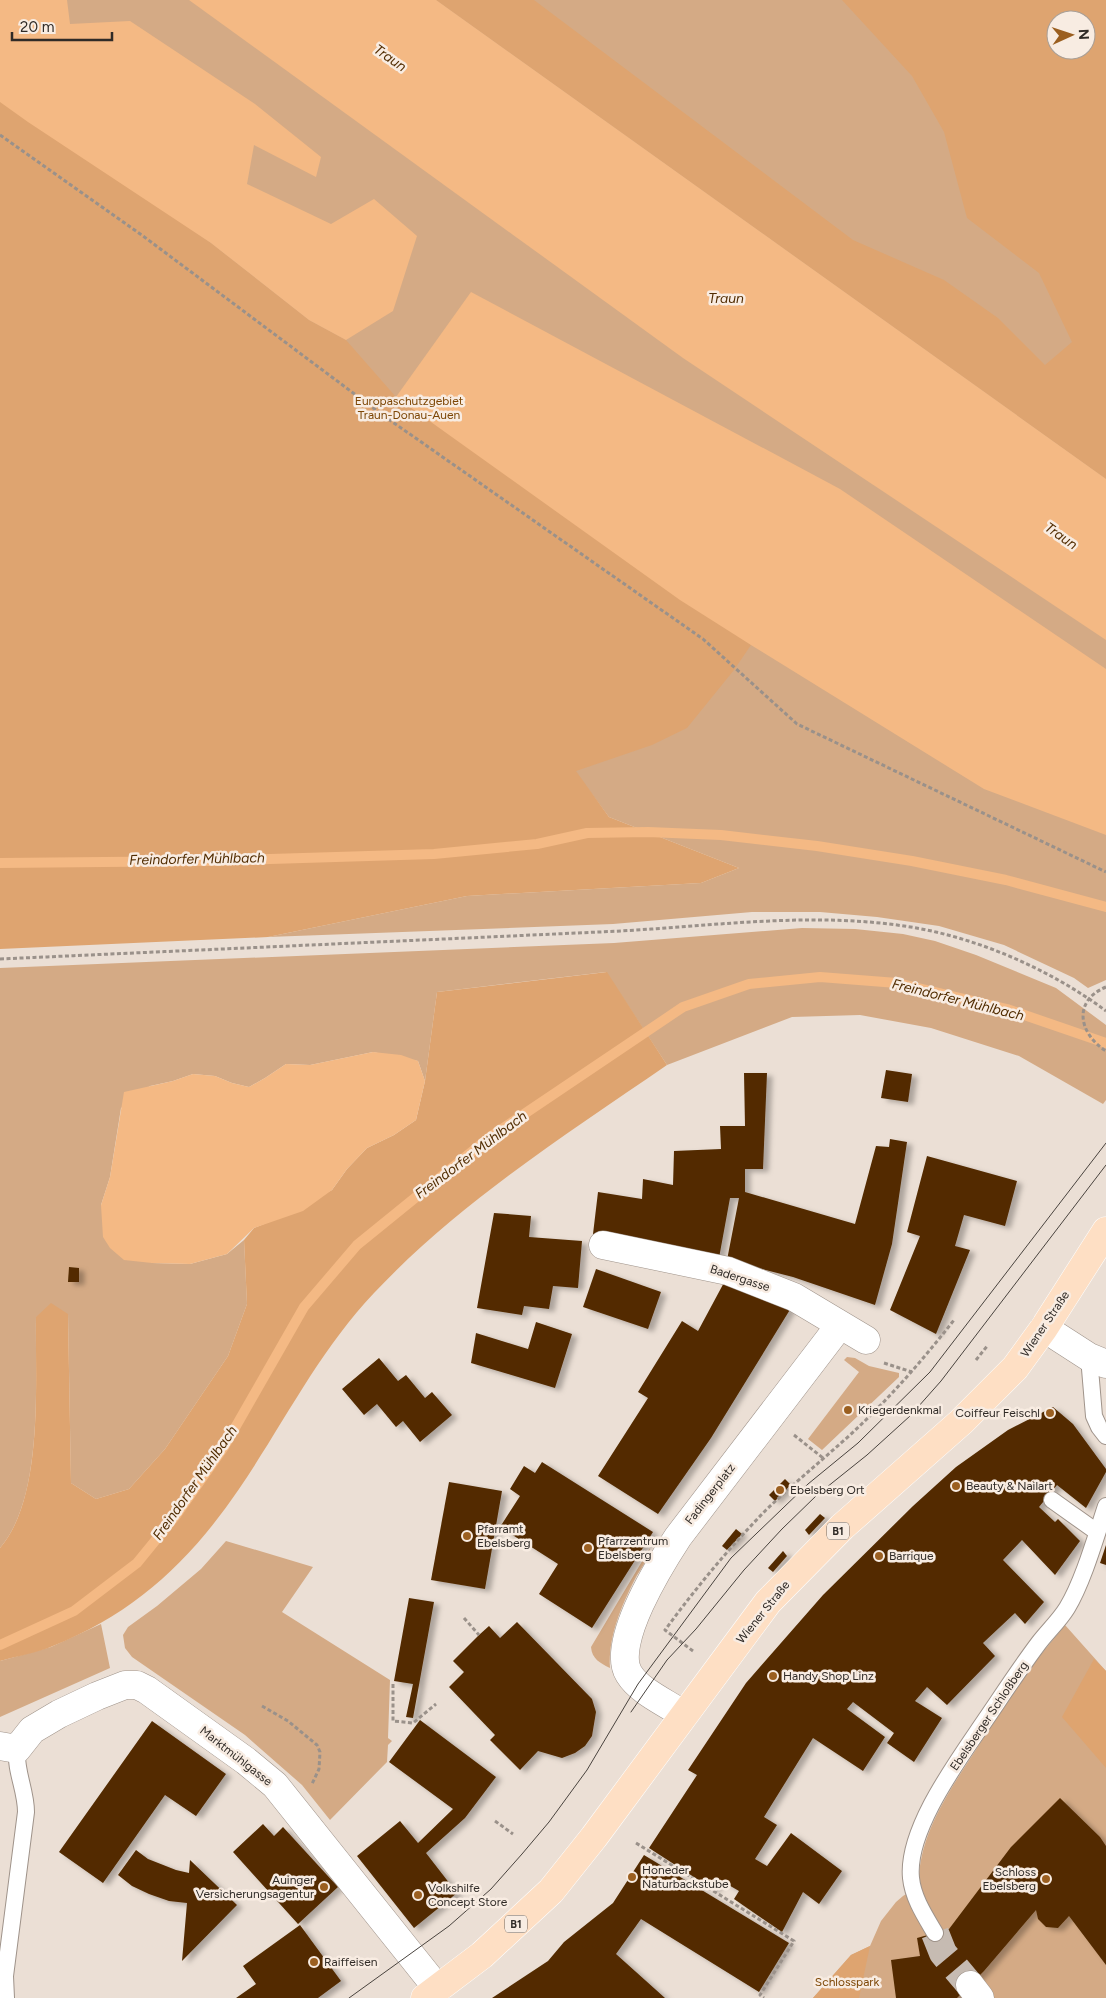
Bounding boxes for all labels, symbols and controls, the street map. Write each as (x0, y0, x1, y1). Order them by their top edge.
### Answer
scale bar (12, 10, 112, 42)
north arrow (1046, 10, 1096, 60)
text: 20 m (20, 18, 54, 36)
text: N (1075, 28, 1092, 40)
water label: Traun (371, 41, 410, 75)
water label: Traun (708, 290, 744, 307)
park label: Europaschutzgebiet Traun-Donau-Auen (355, 394, 464, 422)
water label: Traun (1042, 519, 1081, 553)
water label: Freindorfer Mühlbach (129, 849, 265, 869)
water label: Freindorfer Mühlbach (890, 975, 1026, 1025)
water label: Freindorfer Mühlbach (412, 1107, 530, 1203)
street label: Badergasse (708, 1262, 772, 1294)
street label: Wiener Straße (1018, 1288, 1072, 1360)
place label: Kriegerdenkmal (858, 1403, 941, 1417)
marker: Kriegerdenkmal (842, 1404, 854, 1416)
place label: Coiffeur Feischl (955, 1406, 1040, 1420)
marker: Coiffeur Feischl (1044, 1407, 1056, 1419)
water label: Freindorfer Mühlbach (149, 1422, 241, 1543)
street label: Fadingerplatz (682, 1461, 738, 1527)
place label: Beauty & Nailart (966, 1479, 1053, 1493)
marker: Beauty & Nailart (950, 1480, 962, 1492)
place label: Ebelsberg Ort (790, 1483, 865, 1497)
marker: Ebelsberg Ort (774, 1484, 786, 1496)
place label: Pfarramt Ebelsberg (477, 1522, 531, 1550)
road number: B1 (827, 1522, 849, 1540)
marker: Pfarramt Ebelsberg (461, 1530, 473, 1542)
place label: Pfarrzentrum Ebelsberg (598, 1534, 668, 1562)
marker: Pfarrzentrum Ebelsberg (582, 1542, 594, 1554)
place label: Barrique (889, 1549, 934, 1563)
marker: Barrique (873, 1550, 885, 1562)
street label: Wiener Straße (733, 1578, 793, 1646)
street label: Ebelsberger Schloßberg (947, 1659, 1031, 1773)
place label: Handy Shop Linz (783, 1669, 874, 1683)
marker: Handy Shop Linz (767, 1670, 779, 1682)
street label: Marktmühlgasse (197, 1723, 275, 1789)
place label: Honeder Naturbackstube (642, 1863, 729, 1891)
place label: Schloss Ebelsberg (982, 1865, 1036, 1893)
marker: Honeder Naturbackstube (626, 1871, 638, 1883)
place label: Auinger Versicherungsagentur (196, 1873, 314, 1901)
marker: Schloss Ebelsberg (1040, 1873, 1052, 1885)
marker: Auinger Versicherungsagentur (318, 1881, 330, 1893)
place label: Volkshilfe Concept Store (428, 1881, 508, 1909)
marker: Volkshilfe Concept Store (412, 1889, 424, 1901)
road number: B1 (505, 1916, 527, 1932)
place label: Raiffeisen (324, 1955, 378, 1969)
marker: Raiffeisen (308, 1956, 320, 1968)
park label: Schlosspark (815, 1975, 879, 1989)

